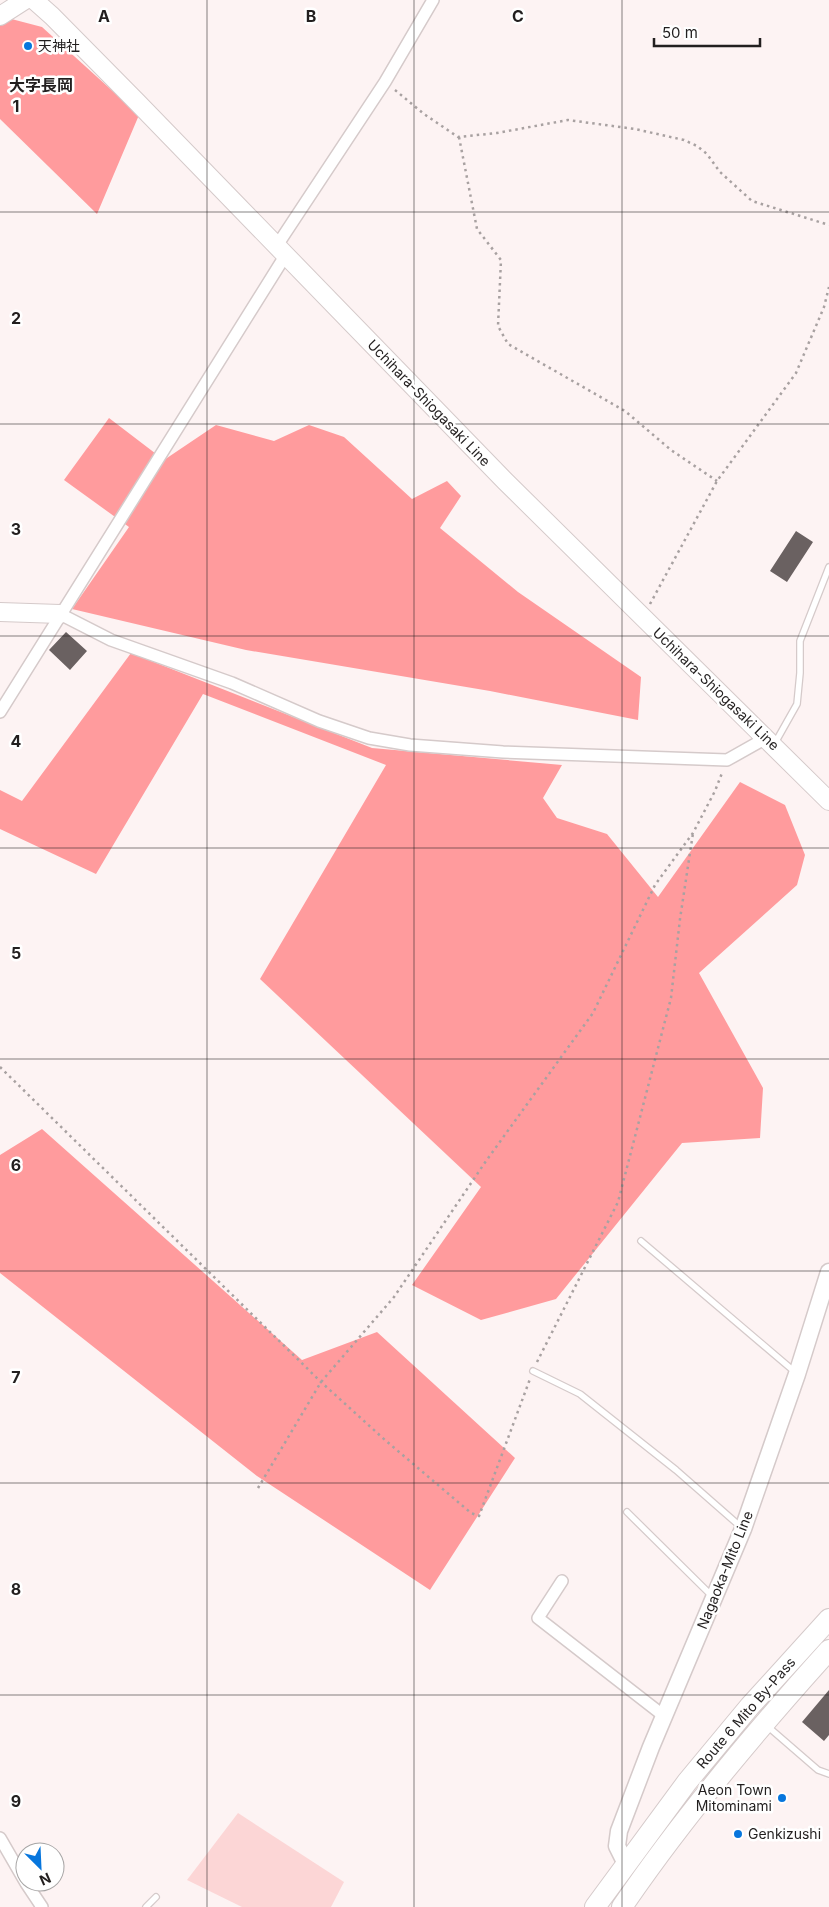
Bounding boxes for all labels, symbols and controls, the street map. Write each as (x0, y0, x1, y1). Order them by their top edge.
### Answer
text: A (98, 6, 110, 26)
text: B (306, 6, 316, 26)
text: C (512, 6, 524, 26)
scale bar (654, 15, 760, 47)
text: 50 m (662, 23, 698, 42)
place label: 天神社 (38, 37, 80, 54)
marker: 天神社 (22, 40, 34, 52)
district label: 大字長岡 (9, 75, 73, 95)
text: 1 (13, 96, 19, 116)
text: 2 (11, 308, 21, 328)
street label: Uchihara-Shiogasaki Line (364, 336, 494, 469)
text: 3 (11, 519, 21, 539)
street label: Uchihara-Shiogasaki Line (650, 624, 783, 754)
text: 4 (11, 731, 22, 751)
text: 5 (11, 943, 21, 963)
text: 6 (11, 1155, 21, 1175)
text: 7 (11, 1367, 21, 1387)
street label: Nagaoka-Mito Line (693, 1508, 756, 1631)
text: 8 (11, 1579, 21, 1599)
street label: Route 6 Mito By-Pass (693, 1654, 799, 1772)
place label: Aeon Town Mitominami (696, 1781, 772, 1814)
text: 9 (11, 1791, 21, 1811)
marker: Aeon Town Mitominami (776, 1792, 788, 1804)
place label: Genkizushi (748, 1825, 821, 1842)
marker: Genkizushi (732, 1828, 744, 1840)
north arrow (15, 1842, 65, 1892)
text: N (37, 1869, 54, 1889)

